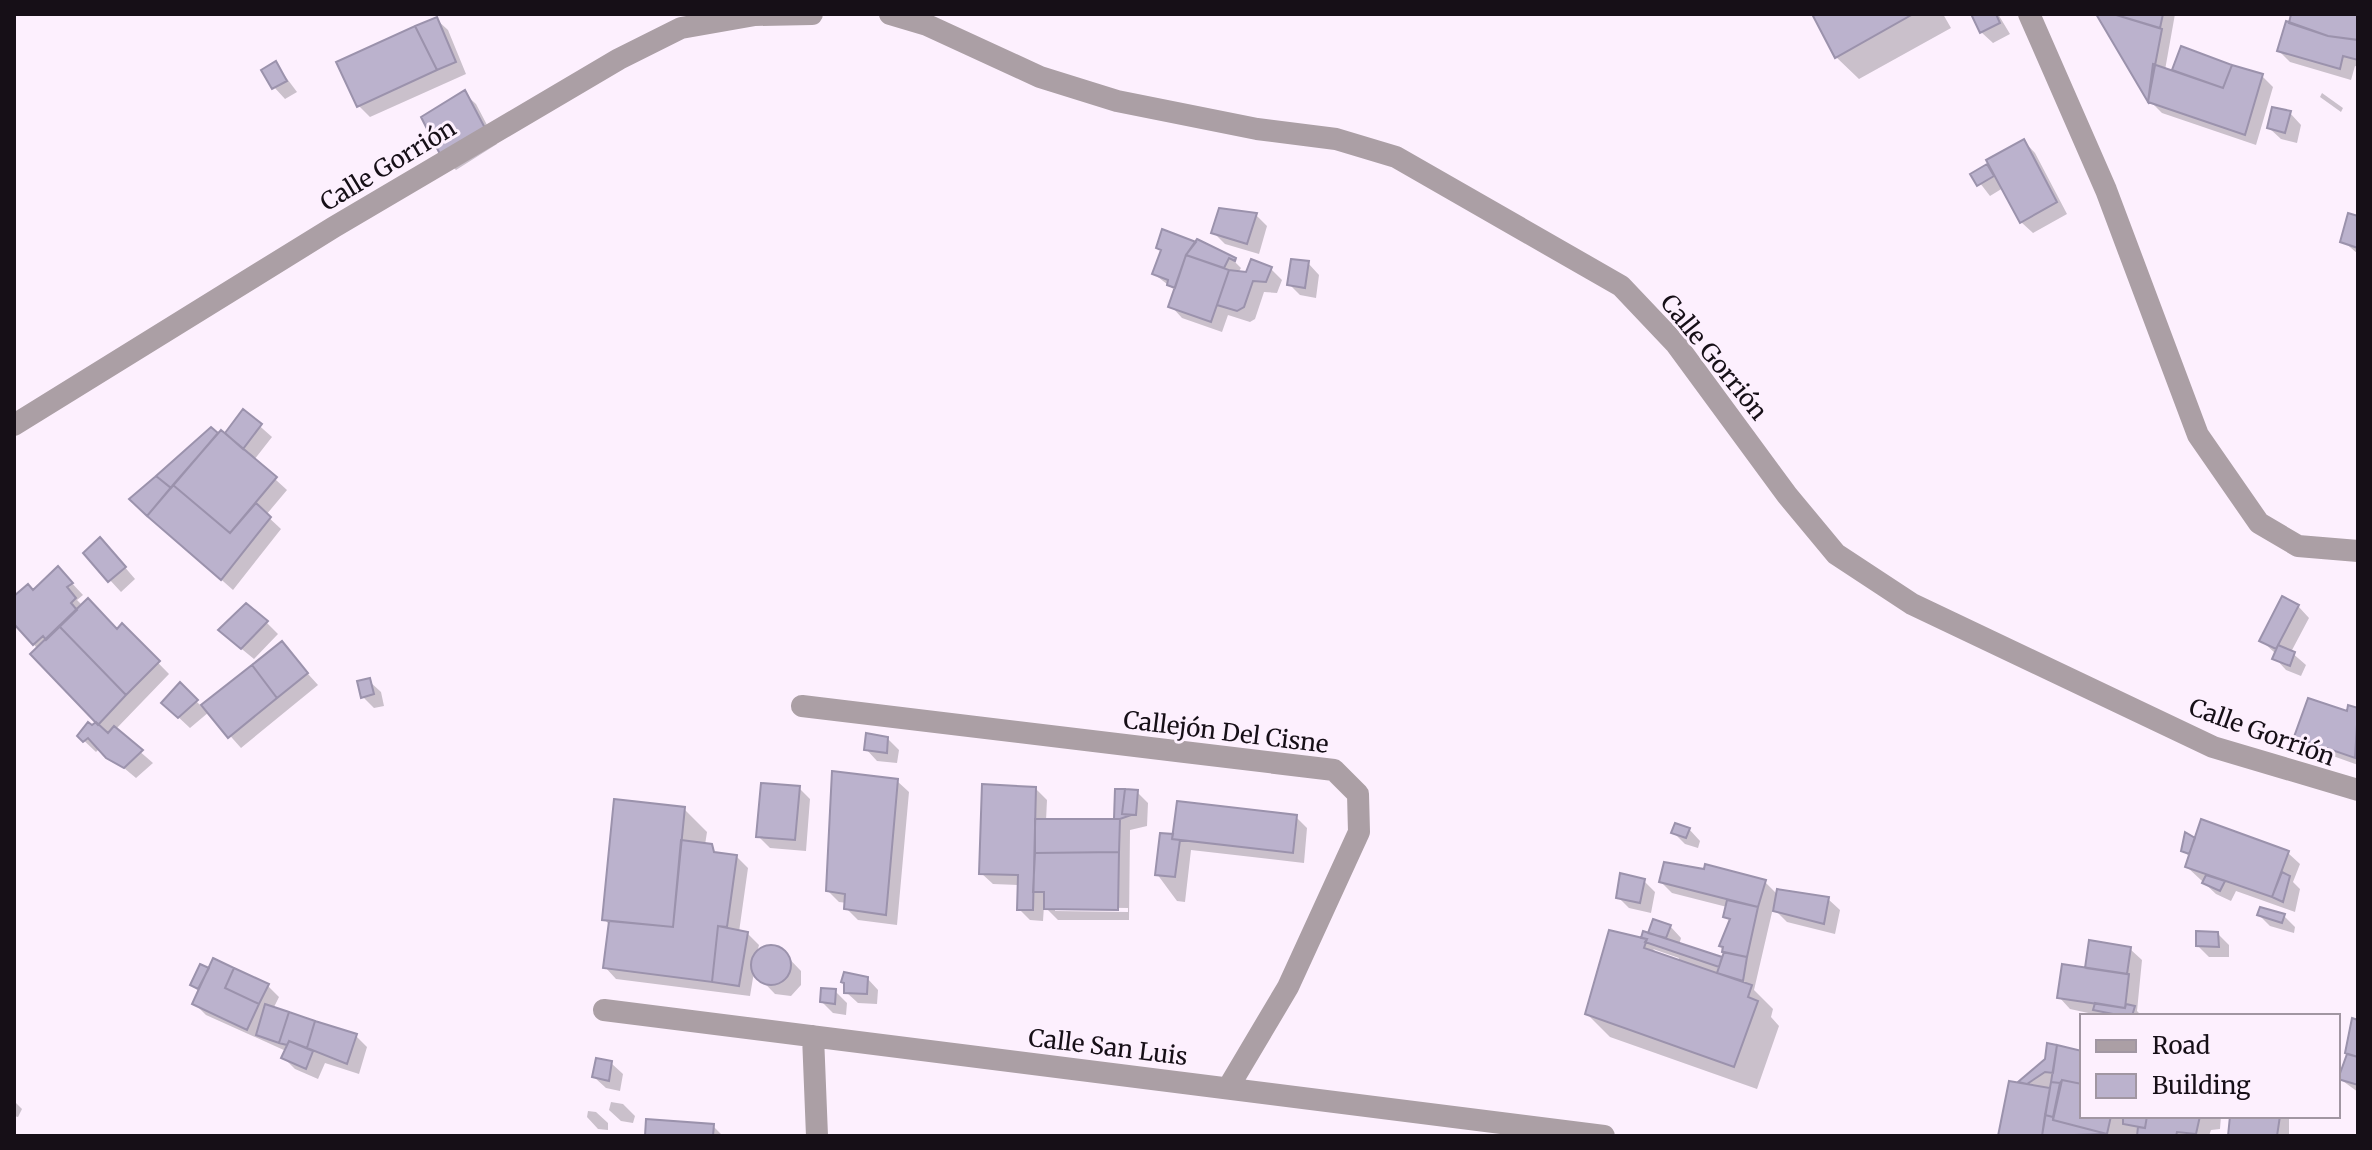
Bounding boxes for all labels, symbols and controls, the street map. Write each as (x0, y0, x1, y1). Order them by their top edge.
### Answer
street label: Calle Gorrión (314, 112, 462, 218)
street label: Calle Gorrión (1654, 288, 1774, 426)
street label: Calle Gorrión (2185, 691, 2339, 773)
street label: Callejón Del Cisne (1122, 704, 1330, 760)
legend (2080, 1014, 2340, 1118)
street label: Calle San Luis (1027, 1022, 1189, 1072)
text: Road (2152, 1030, 2210, 1061)
text: Building (2152, 1070, 2251, 1101)

